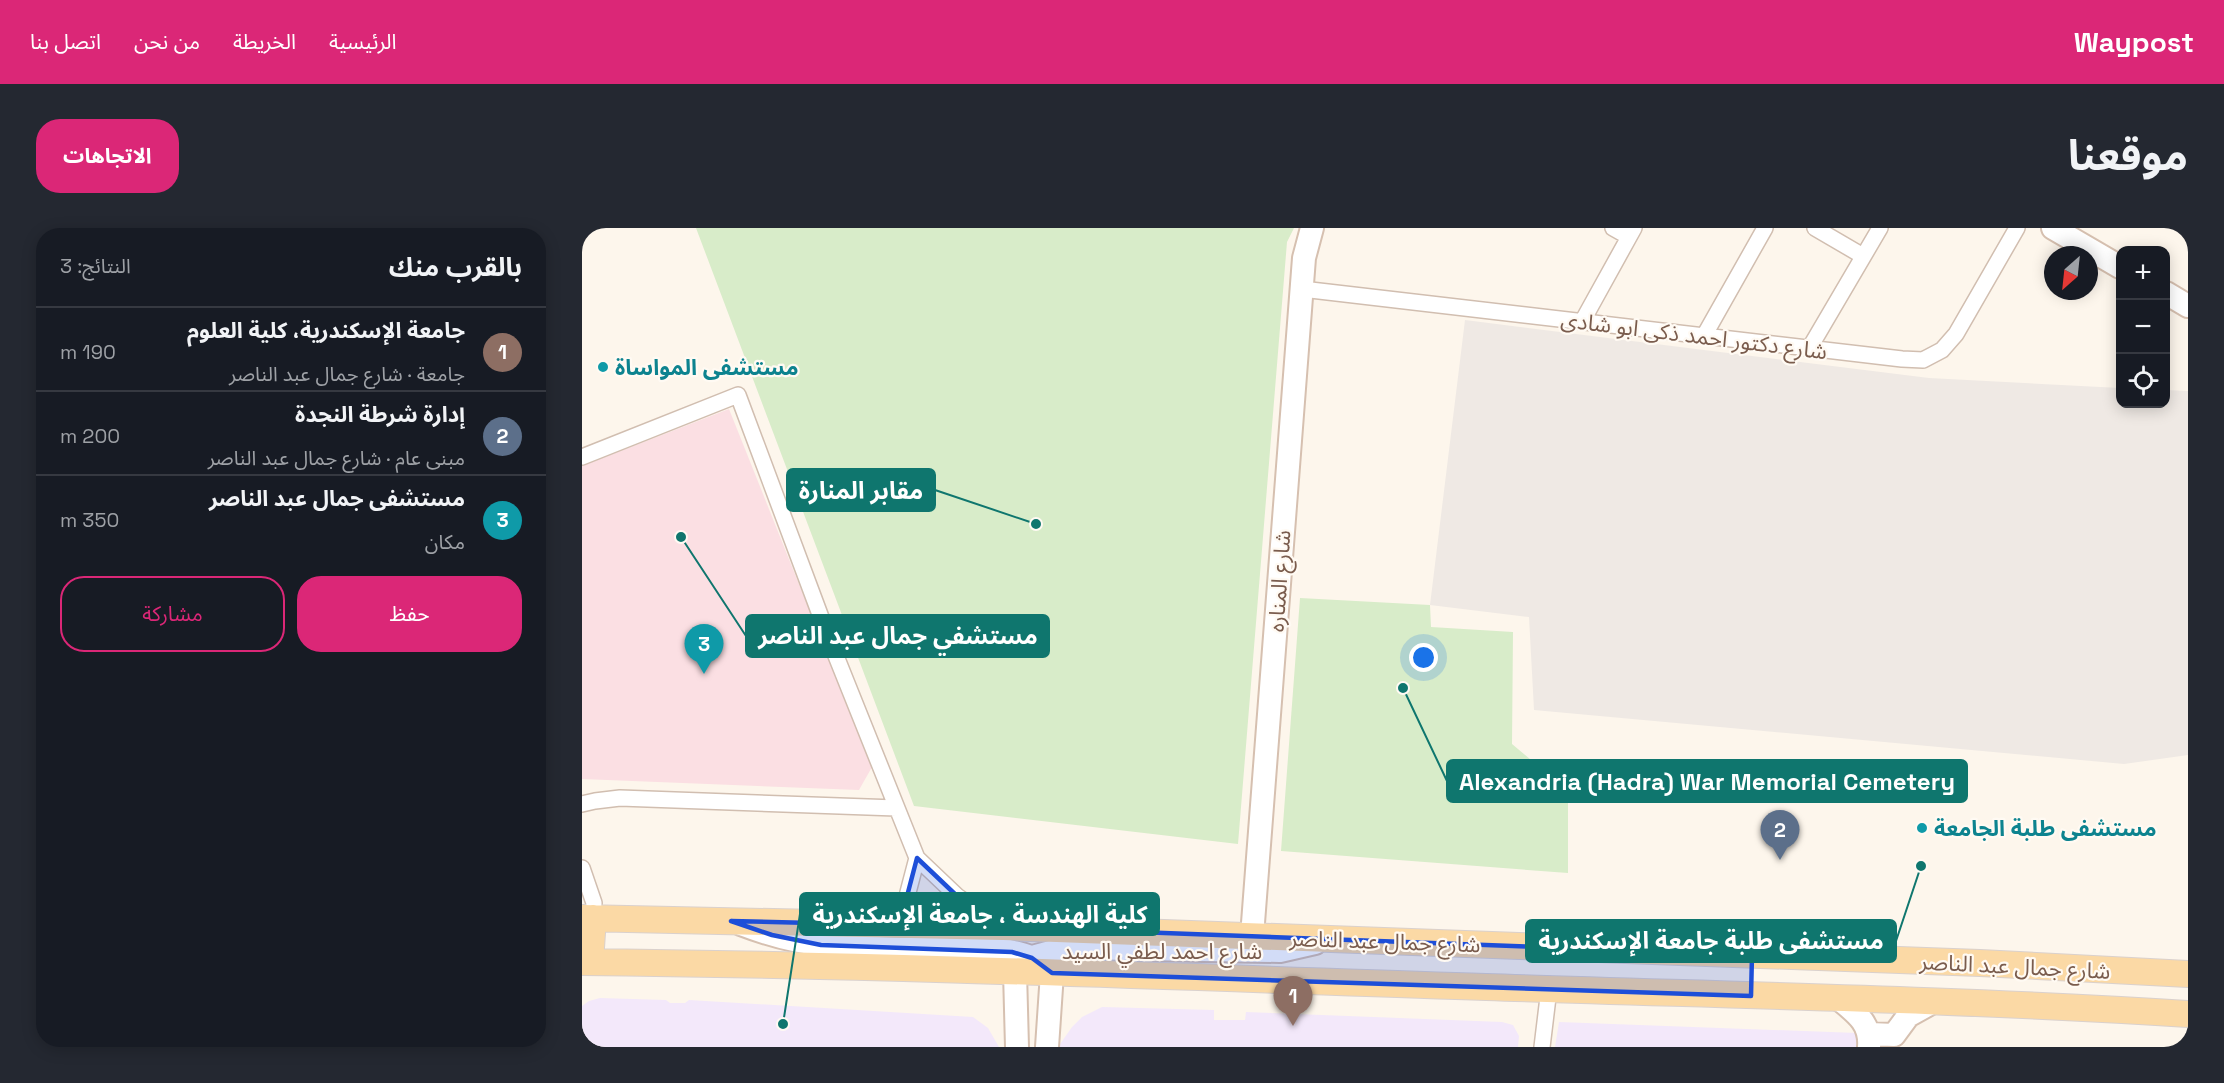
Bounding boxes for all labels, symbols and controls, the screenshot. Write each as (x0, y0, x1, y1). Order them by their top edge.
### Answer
text: Waypost (2074, 24, 2194, 60)
text: اتصل بنا (30, 28, 101, 55)
text: من نحن (134, 28, 200, 55)
text: الخريطة (233, 28, 296, 55)
text: الرئيسية (329, 28, 396, 55)
button: الاتجاهات (36, 119, 179, 193)
text: موقعنا (2068, 129, 2188, 182)
north arrow (2044, 246, 2098, 300)
map controls (2116, 246, 2170, 408)
button: + (2116, 246, 2170, 300)
text: بالقرب منك (389, 250, 522, 284)
text: النتائج: 3 (60, 253, 131, 279)
button: − (2116, 300, 2170, 354)
street label: شارع دكتور احمد ذكى ابو شادى (1559, 305, 1829, 368)
text: جامعة الإسكندرية، كلية العلوم (187, 316, 465, 344)
text: 190 m (60, 339, 116, 365)
text: 1 (498, 339, 507, 365)
place label: مستشفى المواساة (615, 353, 799, 381)
button: locate (2116, 354, 2170, 408)
marker: مستشفى المواساة (596, 360, 610, 374)
text: جامعة · شارع جمال عبد الناصر (229, 361, 465, 387)
text: إدارة شرطة النجدة (295, 400, 465, 428)
text: 200 m (60, 423, 120, 449)
text: 2 (497, 423, 508, 449)
text: مبنى عام · شارع جمال عبد الناصر (208, 445, 465, 471)
callout: مقابر المنارة (787, 469, 935, 511)
text: مقابر المنارة (799, 475, 923, 506)
text: مستشفى جمال عبد الناصر (209, 484, 465, 512)
text: 350 m (60, 507, 119, 533)
text: 3 (496, 507, 509, 533)
text: مكان (425, 529, 465, 555)
street label: شارع المناره (1261, 529, 1300, 633)
button: مشاركة (60, 576, 285, 652)
button: حفظ (297, 576, 522, 652)
callout: مستشفي جمال عبد الناصر (746, 615, 1049, 657)
text: مستشفي جمال عبد الناصر (757, 620, 1038, 656)
pin: 3 (684, 624, 724, 674)
your location (1409, 643, 1438, 672)
callout: Alexandria (Hadra) War Memorial Cemetery (1447, 760, 1967, 802)
text: Alexandria (Hadra) War Memorial Cemetery (1459, 766, 1955, 797)
pin: 2 (1760, 810, 1800, 860)
place label: مستشفى طلبة الجامعة (1934, 814, 2157, 842)
marker: مستشفى طلبة الجامعة (1915, 821, 1929, 835)
callout: كلية الهندسة ، جامعة الإسكندرية (800, 893, 1159, 935)
text: كلية الهندسة ، جامعة الإسكندرية (813, 899, 1149, 931)
callout: مستشفى طلبة جامعة الإسكندرية (1526, 920, 1896, 962)
street label: شارع جمال عبد الناصر (1288, 924, 1481, 961)
text: مستشفى طلبة جامعة الإسكندرية (1538, 925, 1884, 957)
street label: شارع احمد لطفي السيد (1062, 937, 1262, 968)
street label: شارع جمال عبد الناصر (1918, 947, 2111, 988)
pin: 1 (1274, 976, 1312, 1026)

